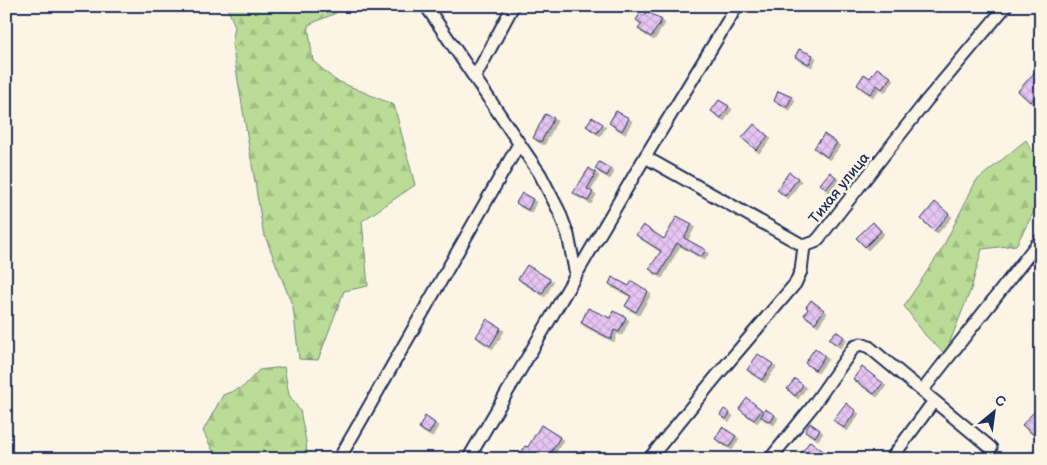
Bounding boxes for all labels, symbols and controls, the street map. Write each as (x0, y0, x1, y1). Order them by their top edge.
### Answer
street label: Тихая улица (805, 149, 874, 228)
north arrow (970, 388, 1020, 438)
text: С (992, 391, 1009, 411)

